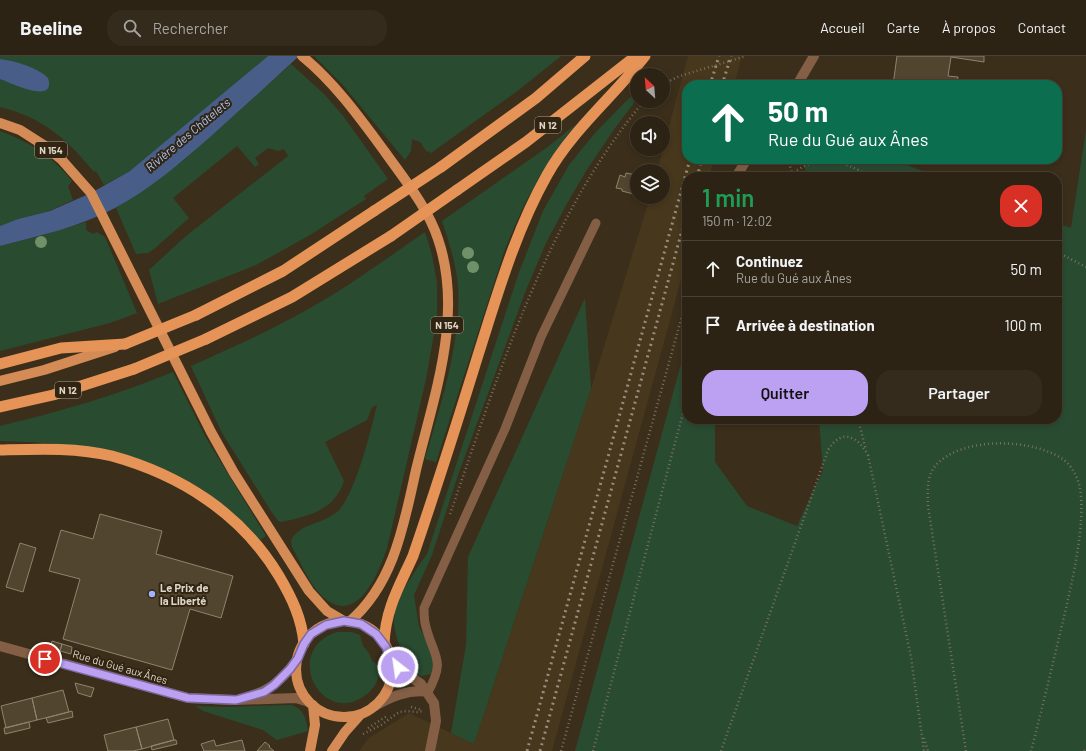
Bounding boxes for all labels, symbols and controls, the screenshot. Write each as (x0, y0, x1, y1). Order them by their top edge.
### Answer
search box (107, 10, 387, 46)
text: Beeline (20, 16, 83, 39)
icon: search (121, 17, 143, 39)
text: Rechercher (153, 19, 228, 37)
text: Accueil (820, 19, 865, 36)
text: Carte (887, 19, 920, 36)
text: À propos (942, 19, 996, 36)
text: Contact (1018, 19, 1066, 36)
north arrow (630, 68, 670, 108)
map controls (630, 68, 670, 204)
text: 50 m (768, 94, 828, 128)
water label: Rivière des Châtelets (142, 95, 233, 174)
icon: ahead (702, 96, 754, 148)
button: sound (630, 116, 670, 156)
road number: N 12 (535, 117, 561, 133)
text: Rue du Gué aux Ânes (768, 128, 928, 150)
road number: N 154 (35, 142, 67, 158)
button: layers (630, 164, 670, 204)
text: 1 min (702, 183, 754, 212)
button: close (1000, 185, 1042, 227)
text: 150 m · 12:02 (702, 213, 772, 229)
text: Continuez (736, 252, 803, 270)
icon: ahead (702, 258, 724, 280)
text: 50 m (1010, 260, 1042, 278)
text: Rue du Gué aux Ânes (736, 270, 852, 286)
icon: arrive (702, 314, 724, 336)
text: Arrivée à destination (736, 316, 875, 334)
text: 100 m (1004, 316, 1042, 334)
road number: N 154 (431, 317, 463, 333)
button: Quitter (702, 370, 868, 416)
button: Partager (876, 370, 1042, 416)
road number: N 12 (55, 382, 81, 398)
place label: Le Prix de la Liberté (160, 581, 208, 607)
marker: Le Prix de la Liberté (147, 589, 157, 599)
pin (28, 642, 62, 676)
position arrow (377, 646, 419, 688)
street label: Rue du Gué aux Ânes (71, 647, 169, 686)
icon: arrive (34, 648, 56, 670)

